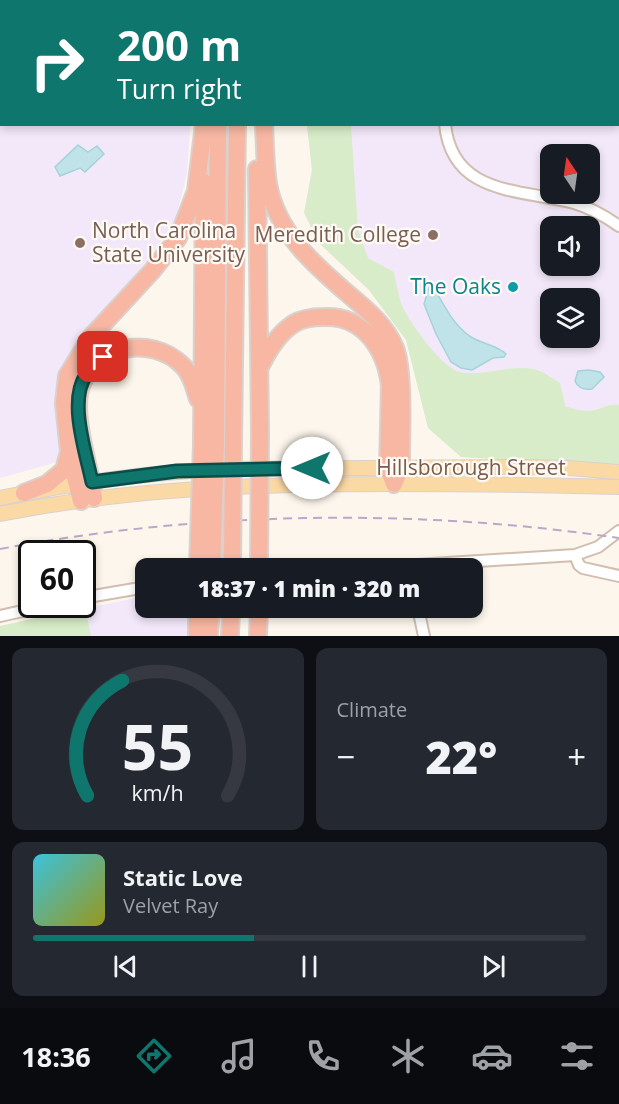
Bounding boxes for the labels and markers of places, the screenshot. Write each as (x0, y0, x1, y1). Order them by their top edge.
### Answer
place label: North Carolina State University (92, 216, 246, 268)
place label: Meredith College (255, 220, 421, 248)
marker: Meredith College (426, 228, 440, 242)
marker: North Carolina State University (73, 236, 87, 250)
place label: The Oaks (410, 272, 501, 300)
marker: The Oaks (506, 280, 520, 294)
pin (77, 331, 128, 382)

